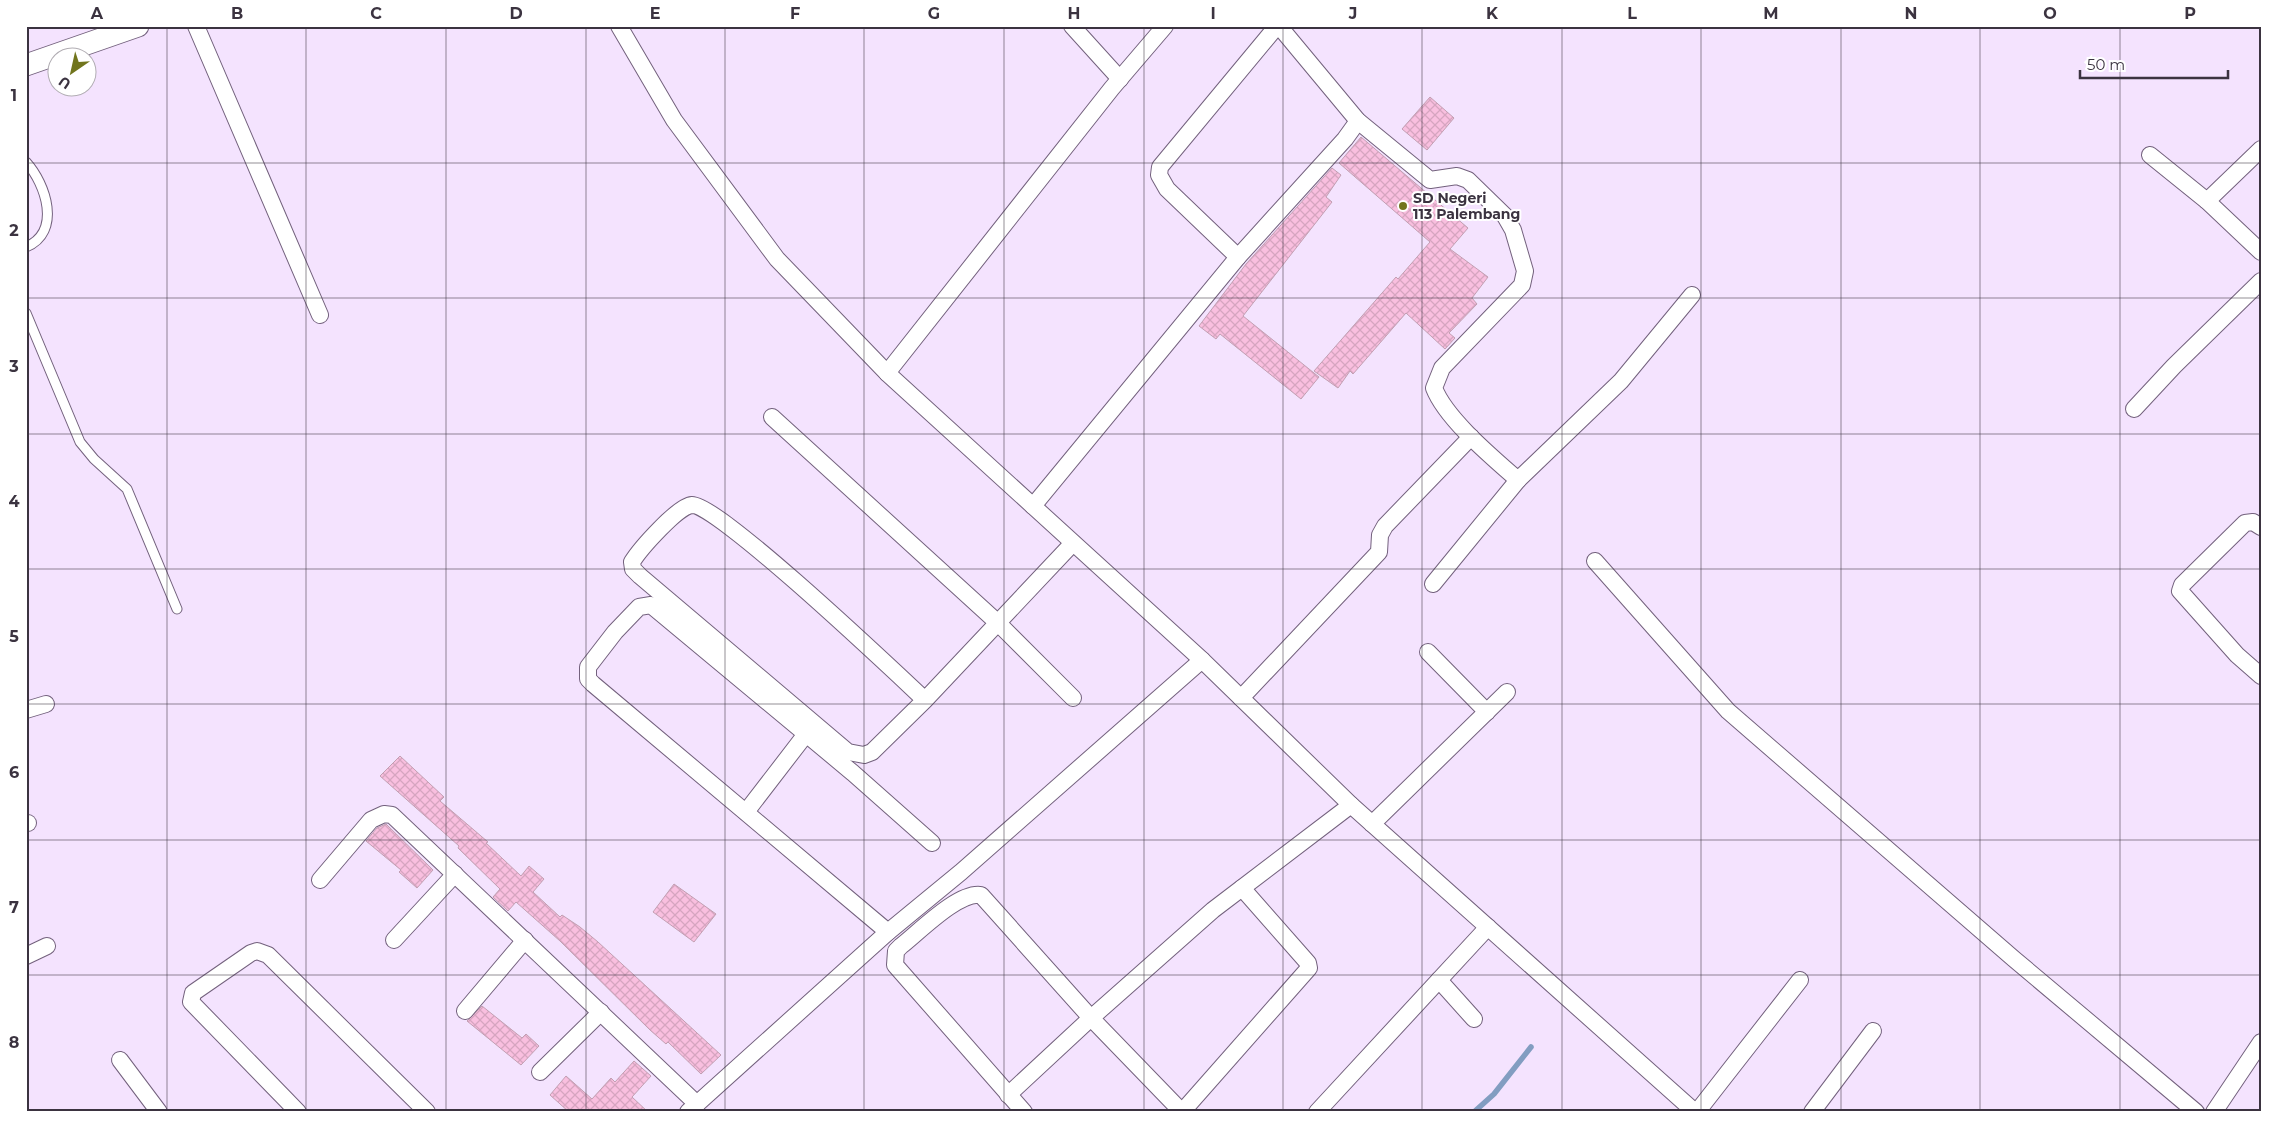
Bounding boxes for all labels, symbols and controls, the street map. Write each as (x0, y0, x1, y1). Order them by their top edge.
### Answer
text: A (90, 4, 104, 23)
text: B (231, 4, 243, 23)
text: C (370, 4, 382, 23)
text: D (509, 4, 523, 23)
text: E (650, 4, 660, 23)
text: F (790, 4, 800, 23)
text: G (928, 4, 940, 23)
text: H (1068, 4, 1080, 23)
text: I (1210, 4, 1216, 23)
text: J (1348, 4, 1357, 23)
text: K (1486, 4, 1499, 23)
text: L (1627, 4, 1637, 23)
text: M (1763, 4, 1779, 23)
text: N (1905, 4, 1917, 23)
text: O (2043, 4, 2057, 23)
text: P (2184, 4, 2196, 23)
north arrow (48, 48, 98, 98)
scale bar (2080, 48, 2227, 80)
text: 50 m (2087, 55, 2125, 74)
text: U (55, 72, 74, 93)
text: 1 (11, 86, 17, 105)
place label: SD Negeri 113 Palembang (1413, 189, 1520, 223)
marker: SD Negeri 113 Palembang (1397, 200, 1409, 212)
text: 2 (9, 221, 19, 240)
text: 3 (8, 357, 19, 376)
text: 4 (8, 492, 20, 511)
text: 5 (9, 627, 19, 646)
text: 6 (9, 763, 19, 782)
text: 7 (9, 898, 19, 917)
text: 8 (9, 1033, 19, 1052)

